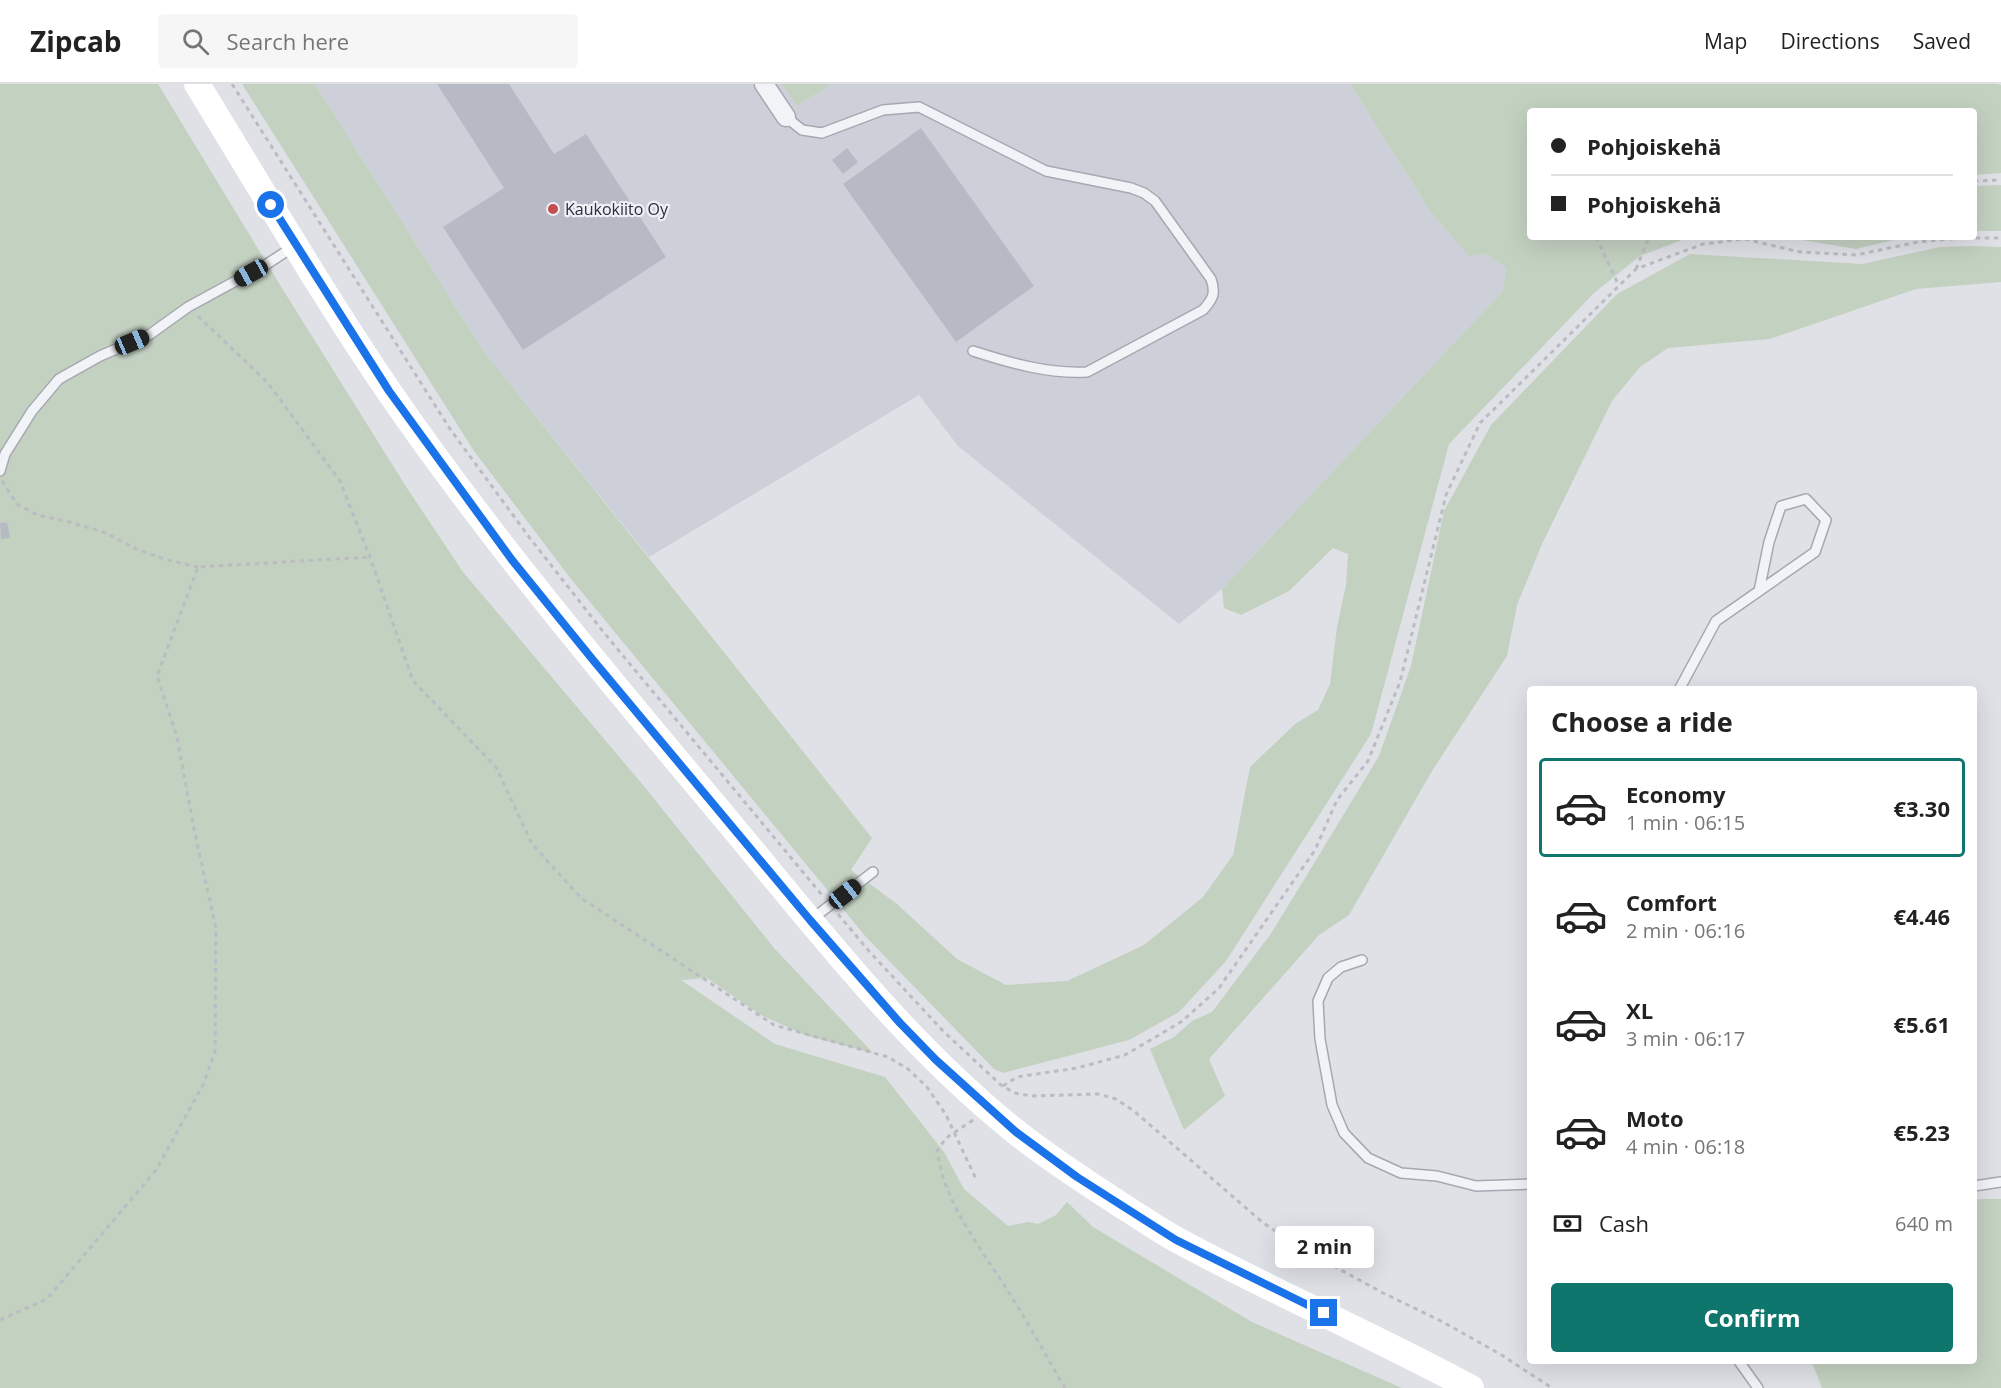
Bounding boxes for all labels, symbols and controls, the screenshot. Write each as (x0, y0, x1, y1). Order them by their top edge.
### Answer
search box (158, 14, 578, 68)
text: Zipcab (30, 22, 122, 60)
icon: search (179, 25, 212, 58)
text: Search here (227, 26, 349, 56)
text: Map (1704, 27, 1747, 55)
text: Directions (1780, 27, 1880, 55)
text: Saved (1913, 27, 1971, 55)
text: Pohjoiskehä (1587, 131, 1721, 161)
text: Pohjoiskehä (1587, 189, 1721, 219)
route start (257, 191, 284, 218)
place label: Kaukokiito Oy (565, 198, 669, 220)
marker: Kaukokiito Oy (546, 202, 560, 216)
car (231, 256, 271, 290)
car (112, 327, 152, 357)
text: Choose a ride (1551, 703, 1733, 740)
text: Economy (1626, 779, 1725, 809)
icon: car (1554, 781, 1608, 835)
text: €3.30 (1893, 793, 1950, 823)
text: 1 min · 06:15 (1626, 809, 1745, 836)
car (825, 876, 865, 912)
text: Comfort (1626, 887, 1717, 917)
icon: car (1554, 889, 1608, 943)
text: €4.46 (1893, 901, 1950, 931)
text: 2 min · 06:16 (1626, 917, 1745, 944)
text: XL (1626, 995, 1653, 1025)
icon: car (1554, 997, 1608, 1051)
text: €5.61 (1893, 1009, 1950, 1039)
text: 3 min · 06:17 (1626, 1025, 1745, 1052)
text: Moto (1626, 1103, 1684, 1133)
icon: car (1554, 1105, 1608, 1159)
text: €5.23 (1893, 1117, 1950, 1147)
text: 4 min · 06:18 (1626, 1133, 1745, 1160)
icon: cash (1551, 1207, 1584, 1240)
text: Cash (1599, 1208, 1649, 1238)
text: 640 m (1895, 1210, 1953, 1237)
callout: 2 min (1274, 1226, 1374, 1268)
text: 2 min (1297, 1233, 1352, 1260)
button: Confirm (1551, 1283, 1953, 1352)
route end (1310, 1299, 1337, 1326)

